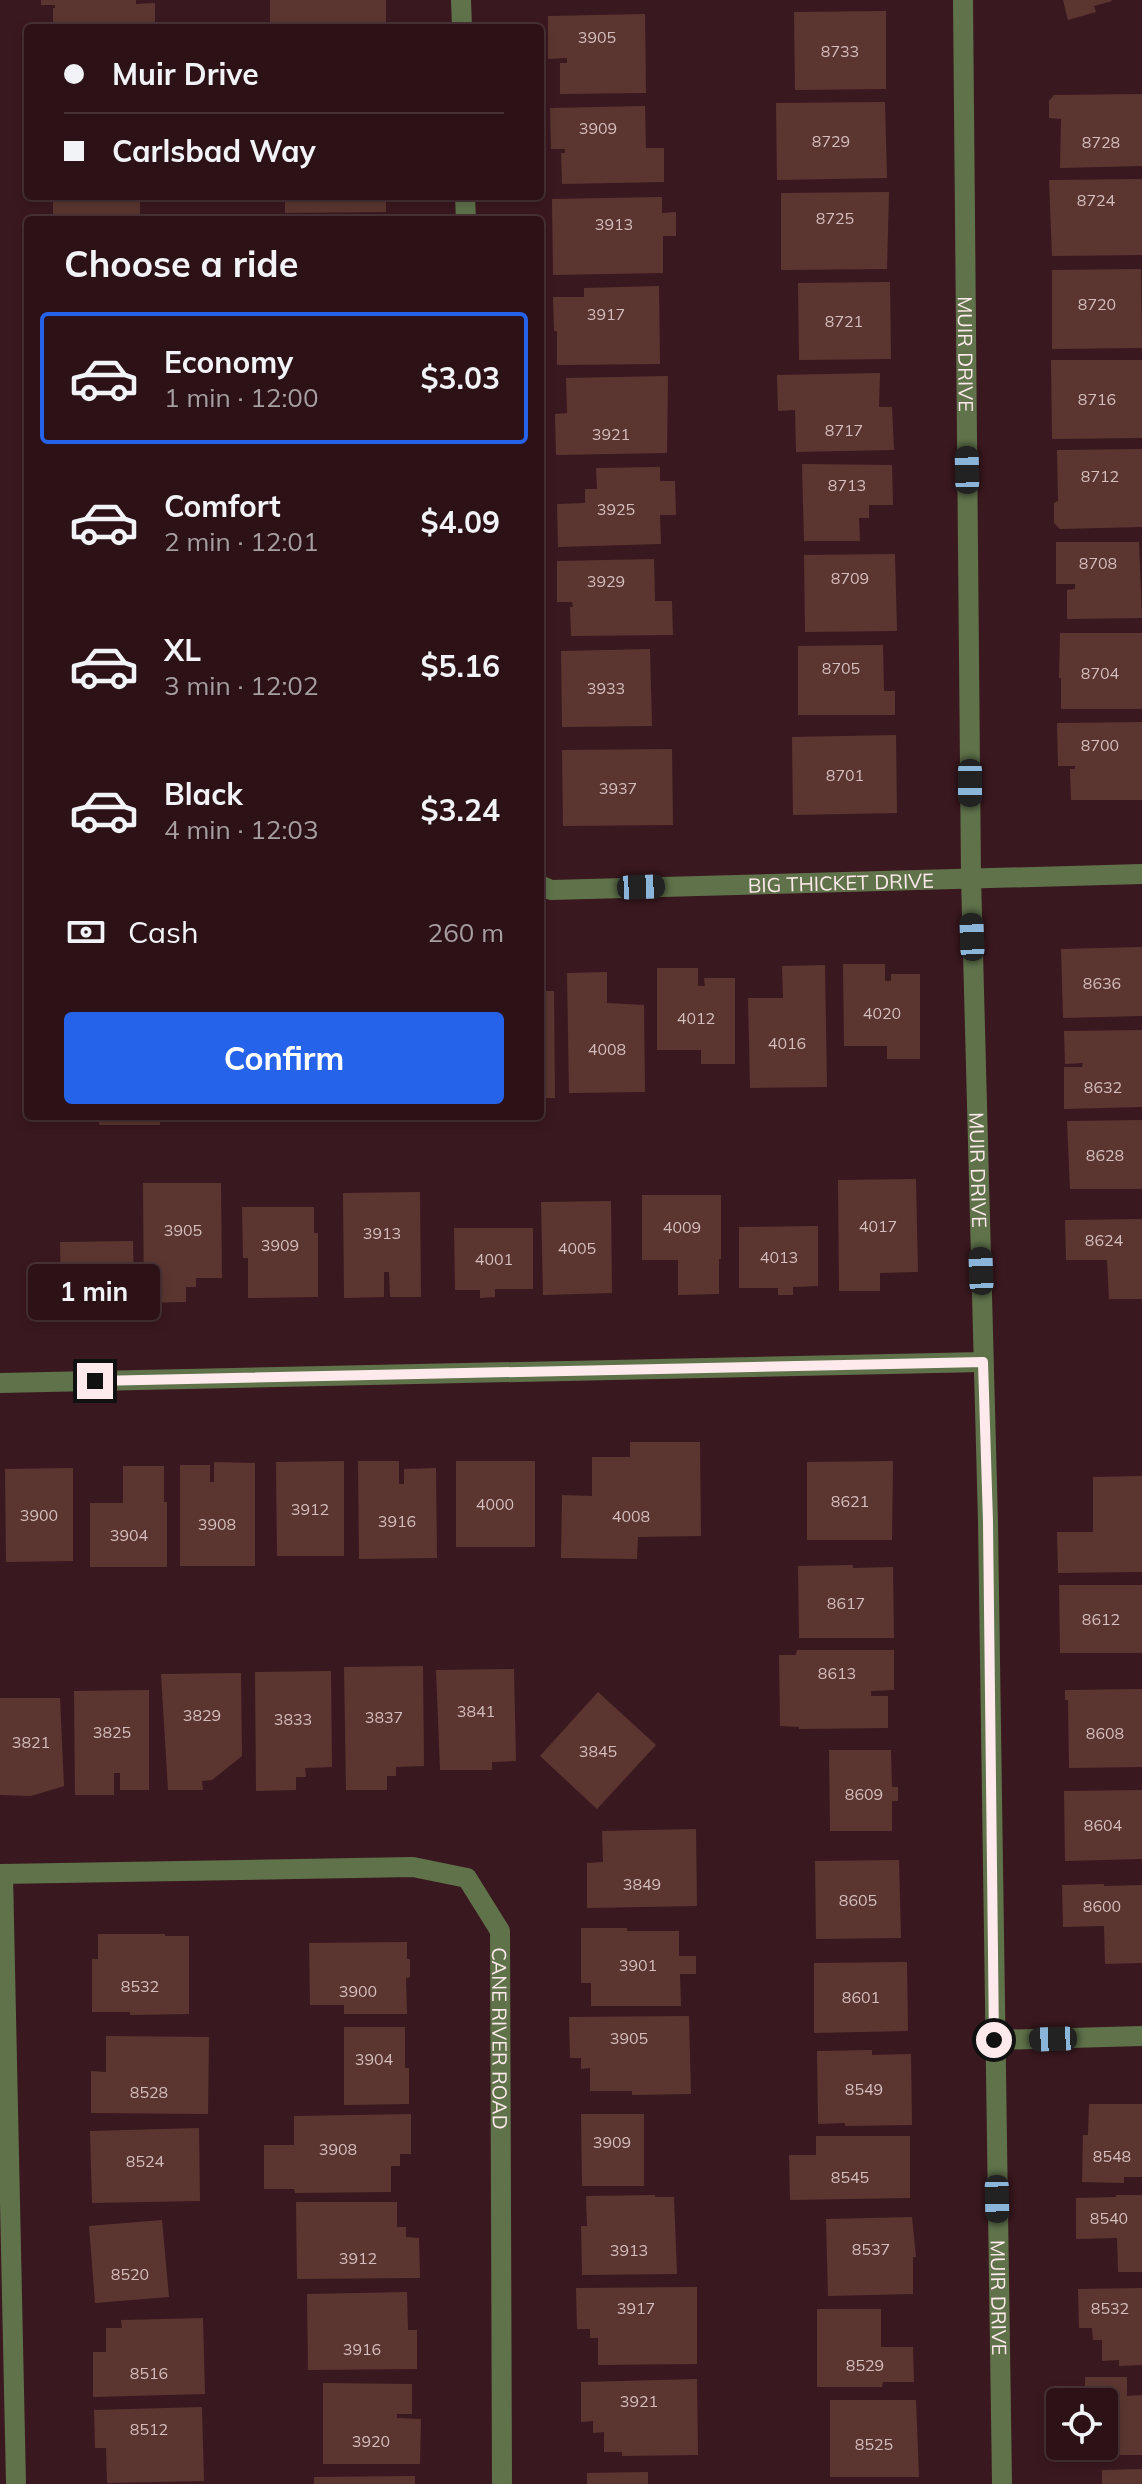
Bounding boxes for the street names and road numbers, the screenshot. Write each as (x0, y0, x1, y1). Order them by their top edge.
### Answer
street label: MUIR DRIVE (953, 296, 979, 412)
street label: BIG THICKET DRIVE (747, 867, 934, 897)
street label: MUIR DRIVE (965, 1112, 993, 1228)
street label: CANE RIVER ROAD (488, 1947, 513, 2130)
street label: MUIR DRIVE (986, 2240, 1013, 2356)

